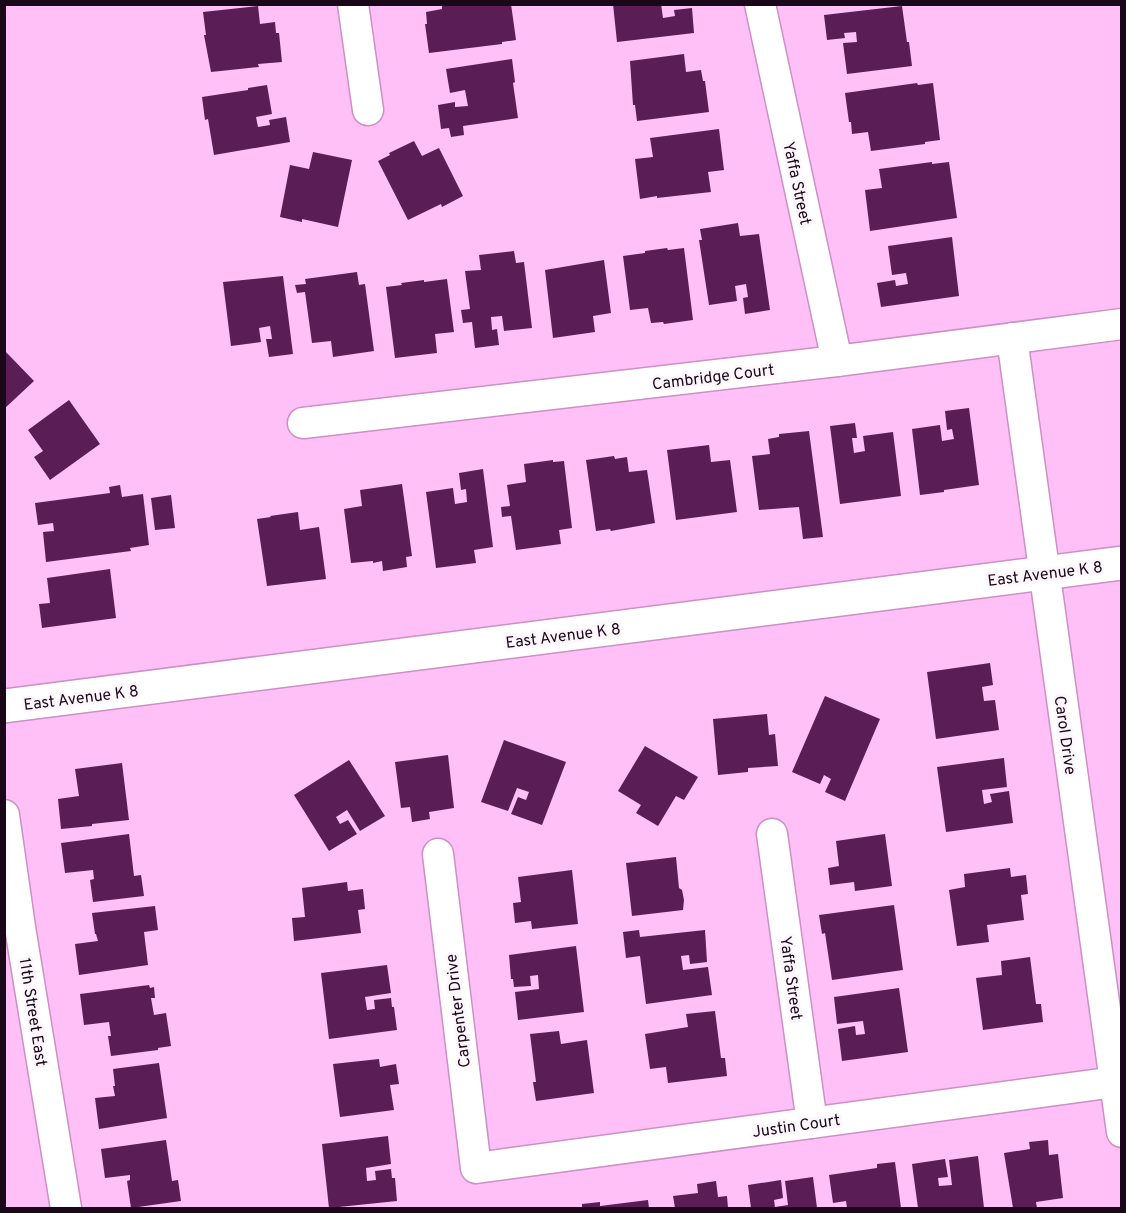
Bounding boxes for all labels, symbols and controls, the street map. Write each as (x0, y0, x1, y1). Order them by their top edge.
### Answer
street label: Yaffa Street (777, 140, 815, 227)
street label: Cambridge Court (651, 361, 775, 395)
street label: East Avenue K 8 (987, 558, 1104, 592)
street label: East Avenue K 8 (505, 620, 622, 654)
street label: East Avenue K 8 (23, 682, 140, 716)
street label: Carol Drive (1049, 694, 1079, 776)
street label: Yaffa Street (774, 935, 806, 1022)
street label: Carpenter Drive (442, 953, 476, 1069)
street label: 11th Street East (14, 957, 50, 1068)
street label: Justin Court (751, 1111, 842, 1143)

